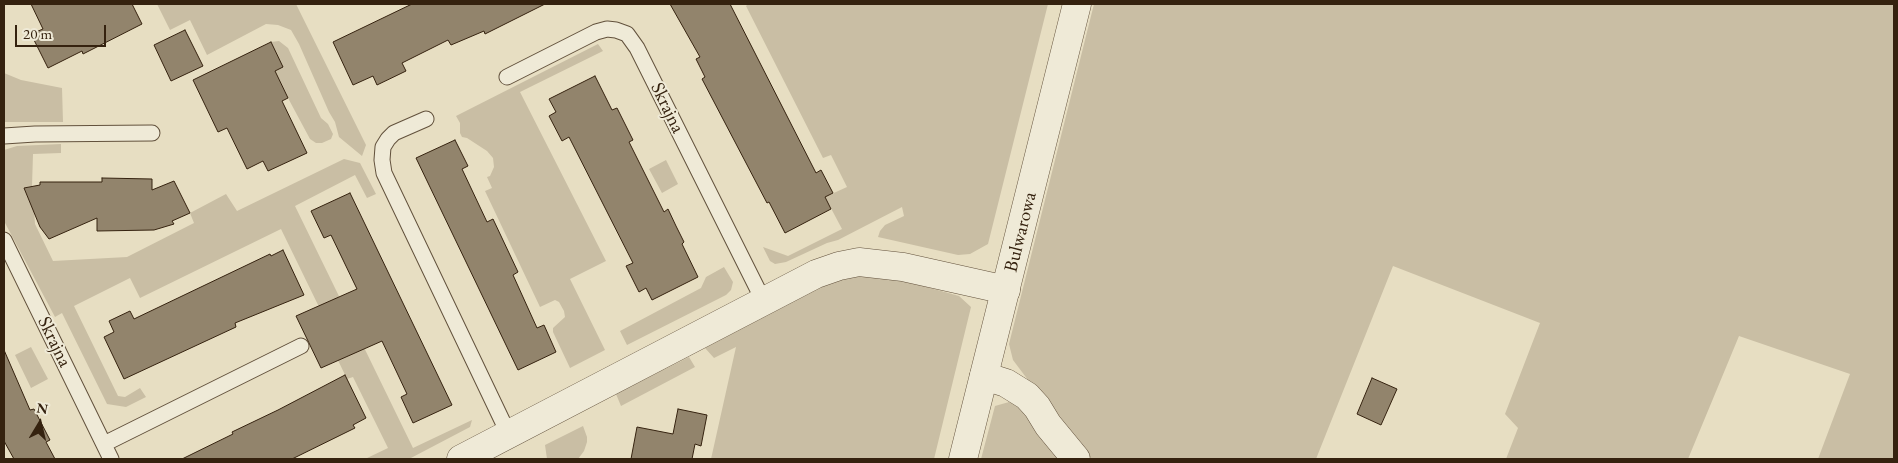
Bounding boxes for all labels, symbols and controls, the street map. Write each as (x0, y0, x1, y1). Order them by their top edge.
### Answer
scale bar (18, 15, 109, 47)
text: 20 m (23, 24, 52, 43)
street label: Skrajna (645, 79, 689, 137)
street label: Bulwarowa (1000, 190, 1042, 274)
street label: Skrajna (32, 313, 76, 371)
north arrow (15, 398, 65, 448)
text: N (35, 398, 49, 418)

